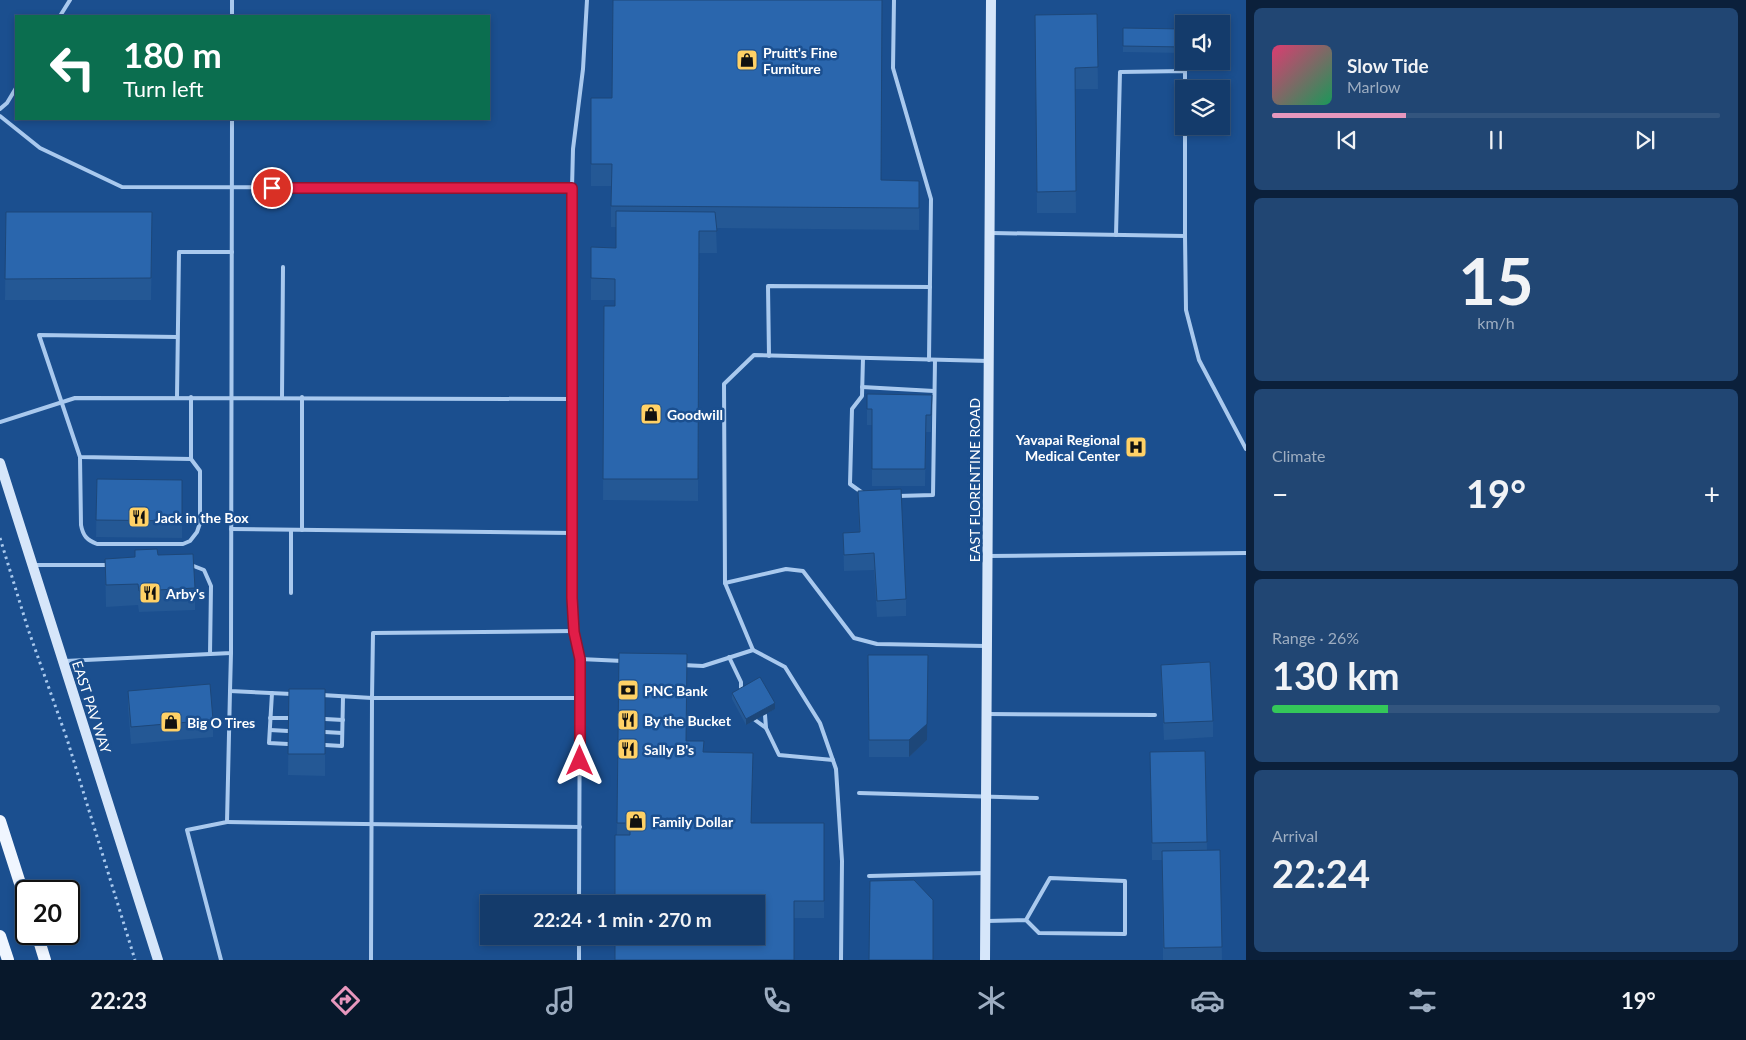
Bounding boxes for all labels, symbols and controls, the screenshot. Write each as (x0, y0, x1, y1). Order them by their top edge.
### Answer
map controls (1175, 15, 1230, 135)
button: sound (1175, 15, 1230, 70)
text: 180 m (123, 33, 222, 75)
icon: left (40, 35, 105, 100)
place label: Pruitt's Fine Furniture (763, 44, 838, 77)
shop icon: Pruitt's Fine Furniture (735, 48, 759, 72)
text: Slow Tide (1347, 54, 1429, 77)
text: Turn left (123, 75, 204, 102)
text: Marlow (1347, 77, 1401, 96)
button: layers (1175, 80, 1230, 135)
icon: previous (1333, 126, 1361, 154)
icon: pause (1482, 126, 1510, 154)
icon: next (1631, 126, 1659, 154)
pin (251, 167, 293, 209)
icon: arrive (258, 174, 286, 202)
text: 15 (1458, 241, 1534, 319)
text: km/h (1477, 313, 1515, 332)
street label: EAST FLORENTINE ROAD (966, 398, 983, 562)
shop icon: Goodwill (639, 402, 663, 426)
place label: Goodwill (667, 406, 723, 423)
place label: Yavapai Regional Medical Center (1015, 431, 1121, 464)
hospital icon: Yavapai Regional Medical Center (1124, 435, 1148, 459)
text: Climate (1272, 446, 1325, 465)
text: 19° (1466, 470, 1526, 516)
text: − (1272, 477, 1288, 511)
text: + (1704, 477, 1720, 511)
restaurant icon: Jack in the Box (127, 505, 151, 529)
place label: Jack in the Box (155, 509, 249, 526)
restaurant icon: Arby's (138, 581, 162, 605)
place label: Arby's (165, 585, 205, 602)
text: Range · 26% (1272, 628, 1359, 647)
text: 130 km (1272, 652, 1400, 698)
street label: EAST PAV WAY (69, 658, 115, 756)
bank icon: PNC Bank (616, 678, 640, 702)
place label: PNC Bank (644, 682, 708, 699)
restaurant icon: By the Bucket (616, 708, 640, 732)
shop icon: Big O Tires (159, 710, 183, 734)
place label: By the Bucket (644, 712, 732, 729)
place label: Big O Tires (187, 714, 255, 731)
position arrow (553, 734, 605, 786)
restaurant icon: Sally B's (616, 737, 640, 761)
place label: Sally B's (644, 741, 694, 758)
shop icon: Family Dollar (624, 809, 648, 833)
place label: Family Dollar (652, 813, 734, 830)
text: Arrival (1272, 826, 1318, 845)
text: 22:24 (1272, 850, 1370, 896)
speed limit sign: 20 (15, 880, 80, 945)
text: 22:24 · 1 min · 270 m (533, 908, 712, 931)
icon: directions (328, 983, 363, 1018)
icon: music (543, 983, 578, 1018)
icon: phone (759, 983, 794, 1018)
icon: climate (974, 983, 1009, 1018)
icon: car (1190, 983, 1225, 1018)
icon: filters (1405, 983, 1440, 1018)
text: 22:23 (90, 987, 147, 1014)
text: 19° (1621, 987, 1656, 1014)

